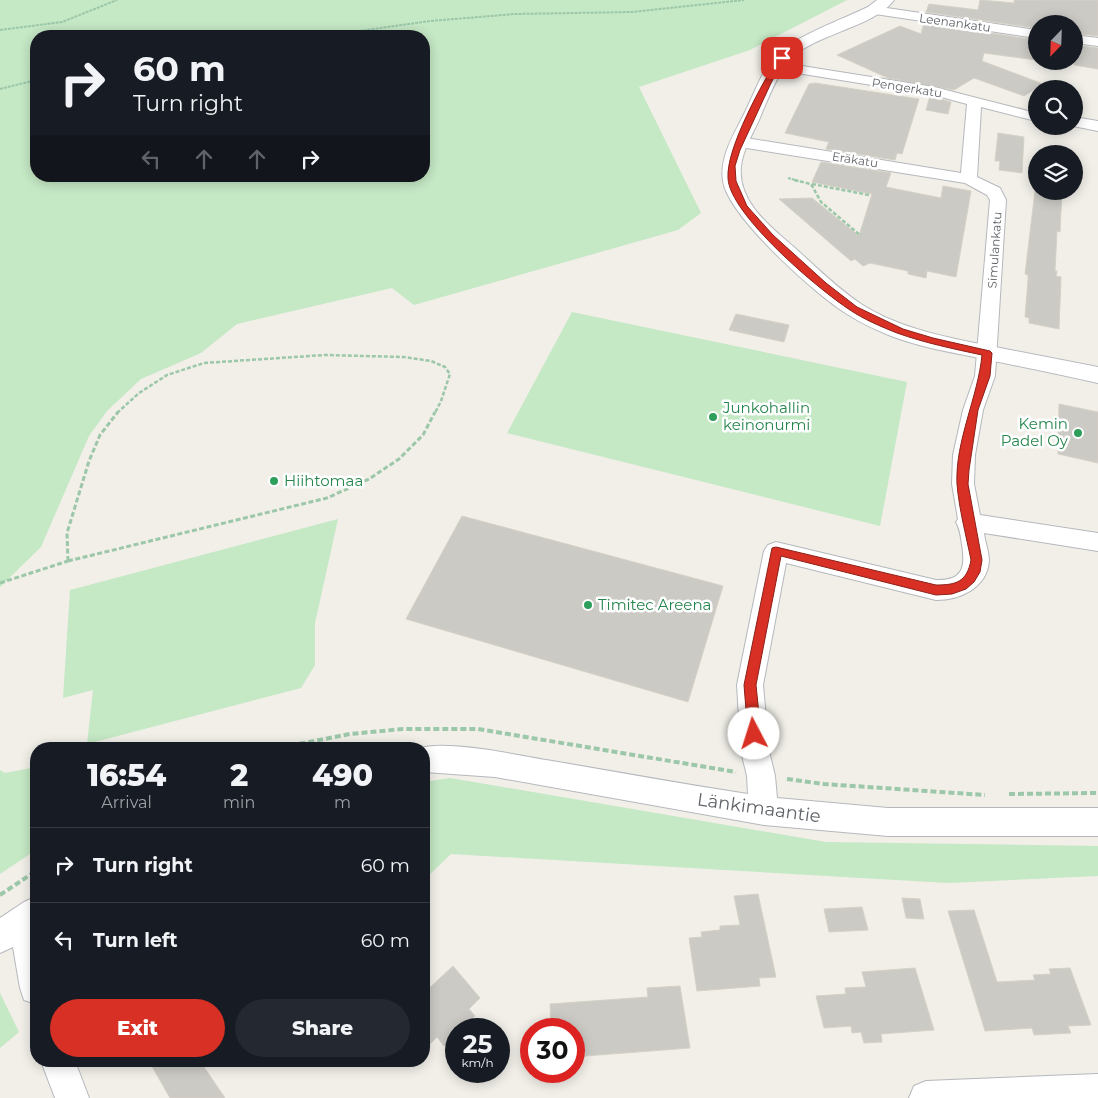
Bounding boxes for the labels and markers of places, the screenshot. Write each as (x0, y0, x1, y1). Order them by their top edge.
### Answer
pin (761, 37, 803, 79)
place label: Junkohallin keinonurmi (722, 398, 810, 434)
marker: Junkohallin keinonurmi (707, 411, 719, 423)
place label: Kemin Padel Oy (1001, 414, 1069, 450)
marker: Kemin Padel Oy (1072, 427, 1084, 439)
place label: Hiihtomaa (284, 471, 363, 490)
marker: Hiihtomaa (268, 475, 280, 487)
place label: Timitec Areena (598, 595, 711, 614)
marker: Timitec Areena (582, 599, 594, 611)

